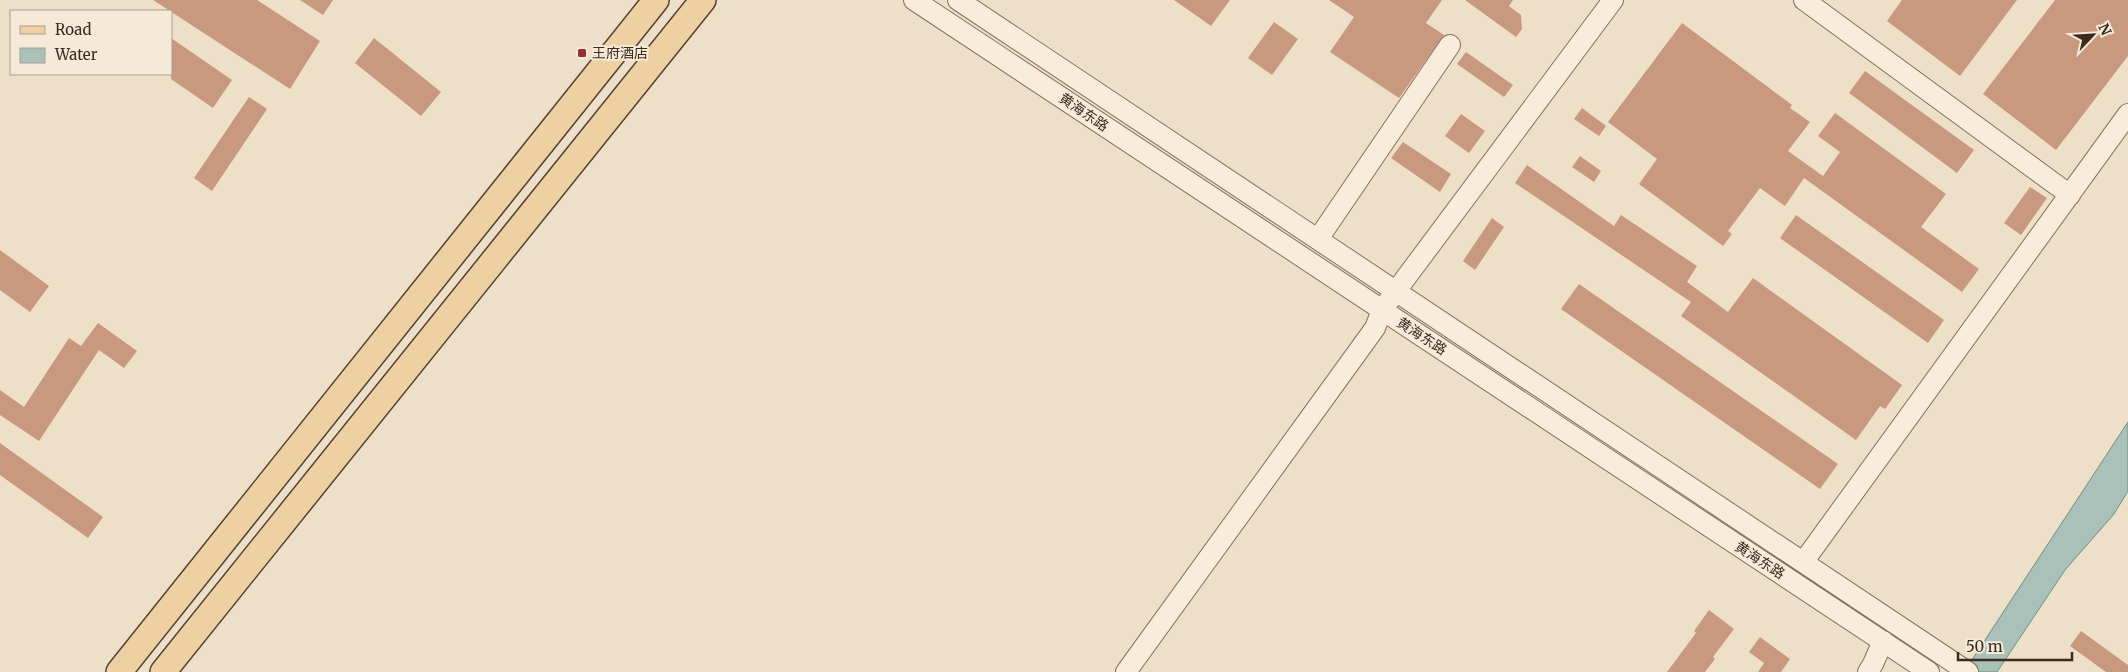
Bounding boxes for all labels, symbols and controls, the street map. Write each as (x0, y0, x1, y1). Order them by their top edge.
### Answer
legend (10, 10, 172, 75)
north arrow (2068, 10, 2118, 60)
text: Road (55, 20, 91, 39)
text: N (2094, 21, 2115, 38)
place label: 王府酒店 (592, 44, 648, 62)
text: Water (54, 45, 98, 64)
marker: 王府酒店 (576, 47, 588, 59)
street label: 黄海东路 (1056, 89, 1112, 135)
street label: 黄海东路 (1394, 313, 1450, 359)
street label: 黄海东路 (1732, 537, 1788, 583)
scale bar (1958, 630, 2072, 662)
text: 50 m (1966, 637, 2003, 656)

